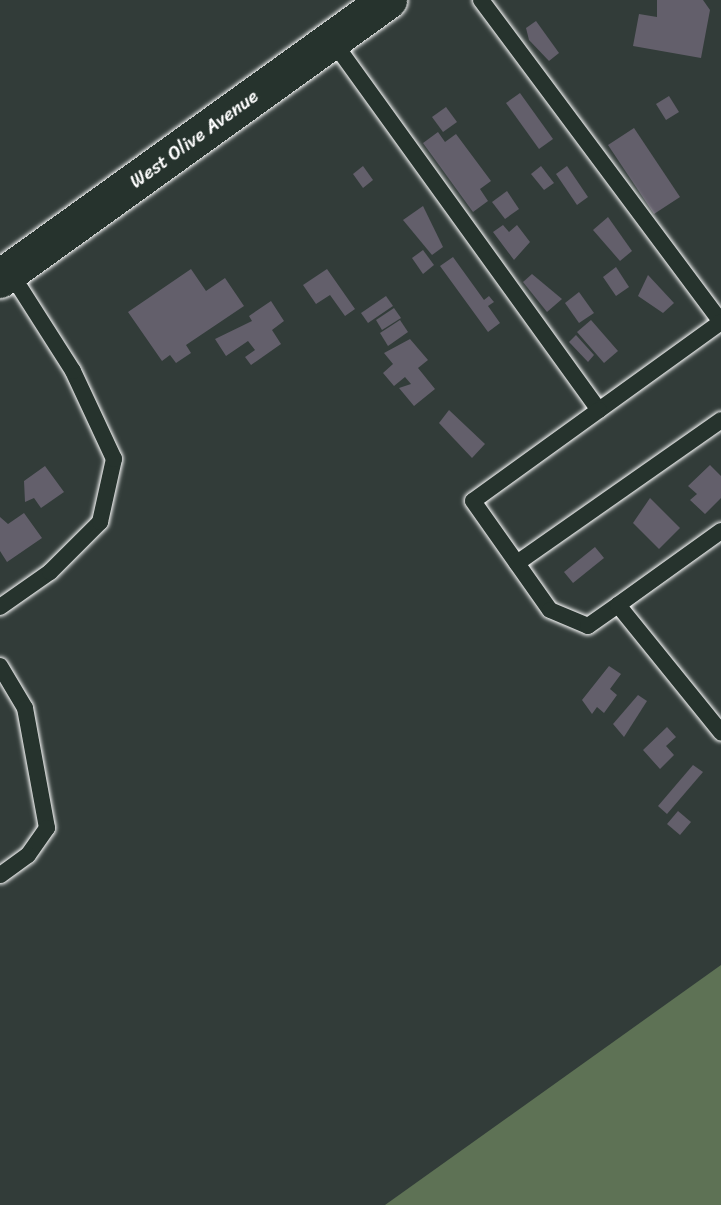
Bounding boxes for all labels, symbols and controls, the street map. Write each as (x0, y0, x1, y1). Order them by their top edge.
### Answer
street label: West Olive Avenue (125, 85, 263, 193)

